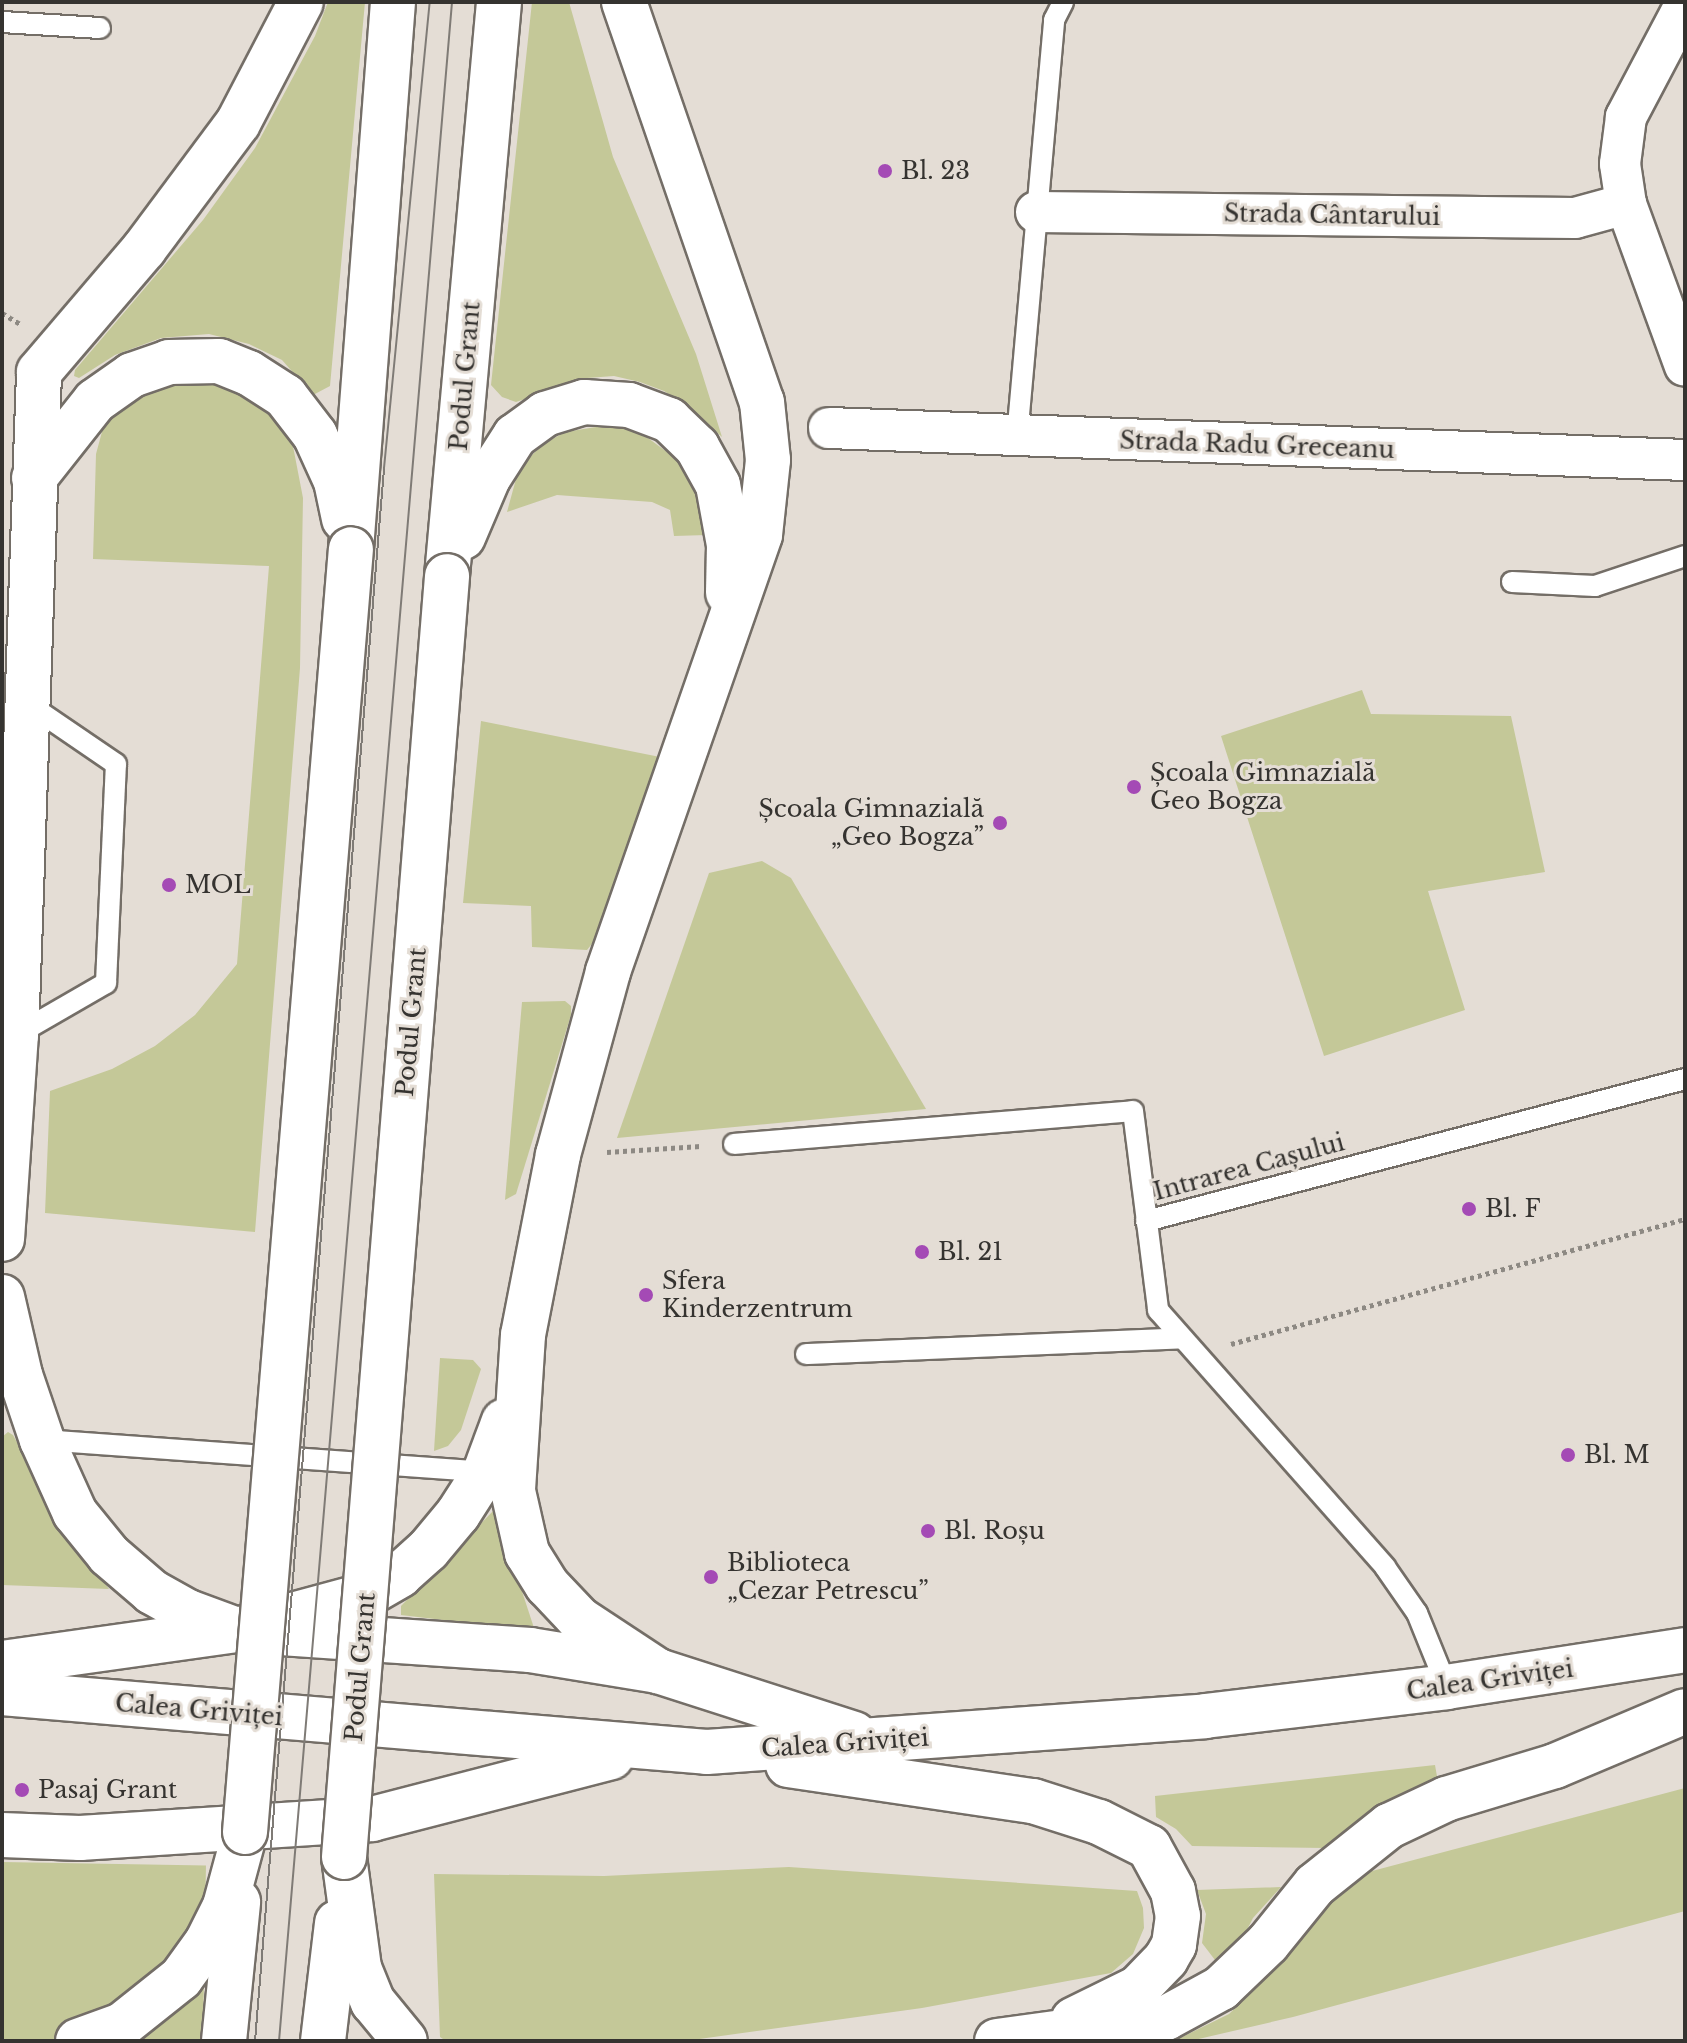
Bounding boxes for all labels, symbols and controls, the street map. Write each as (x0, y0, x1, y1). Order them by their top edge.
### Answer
place label: Bl. 23 (901, 157, 970, 185)
marker: Bl. 23 (876, 162, 894, 180)
street label: Strada Cântarului (1223, 199, 1441, 231)
street label: Podul Grant (444, 300, 486, 452)
street label: Strada Radu Greceanu (1119, 426, 1395, 464)
place label: Școala Gimnazială Geo Bogza (1150, 759, 1376, 815)
marker: Școala Gimnazială Geo Bogza (1125, 778, 1143, 796)
place label: Școala Gimnazială „Geo Bogza” (758, 795, 984, 851)
marker: Școala Gimnazială „Geo Bogza” (991, 814, 1009, 832)
place label: MOL (185, 871, 251, 899)
marker: MOL (160, 876, 178, 894)
street label: Podul Grant (390, 946, 432, 1098)
street label: Intrarea Cașului (1150, 1128, 1348, 1206)
place label: Bl. F (1485, 1195, 1541, 1223)
marker: Bl. F (1460, 1200, 1478, 1218)
place label: Bl. 21 (938, 1238, 1003, 1266)
marker: Bl. 21 (913, 1243, 931, 1261)
place label: Sfera Kinderzentrum (662, 1267, 853, 1323)
marker: Sfera Kinderzentrum (637, 1286, 655, 1304)
place label: Bl. M (1584, 1441, 1650, 1469)
marker: Bl. M (1559, 1446, 1577, 1464)
place label: Bl. Roșu (944, 1517, 1045, 1545)
marker: Bl. Roșu (919, 1522, 937, 1540)
place label: Biblioteca „Cezar Petrescu” (727, 1549, 929, 1605)
marker: Biblioteca „Cezar Petrescu” (702, 1568, 720, 1586)
street label: Podul Grant (339, 1591, 381, 1743)
street label: Calea Griviței (1405, 1654, 1575, 1706)
street label: Calea Griviței (114, 1688, 284, 1732)
street label: Calea Griviței (760, 1723, 930, 1763)
place label: Pasaj Grant (38, 1776, 177, 1804)
marker: Pasaj Grant (13, 1781, 31, 1799)

